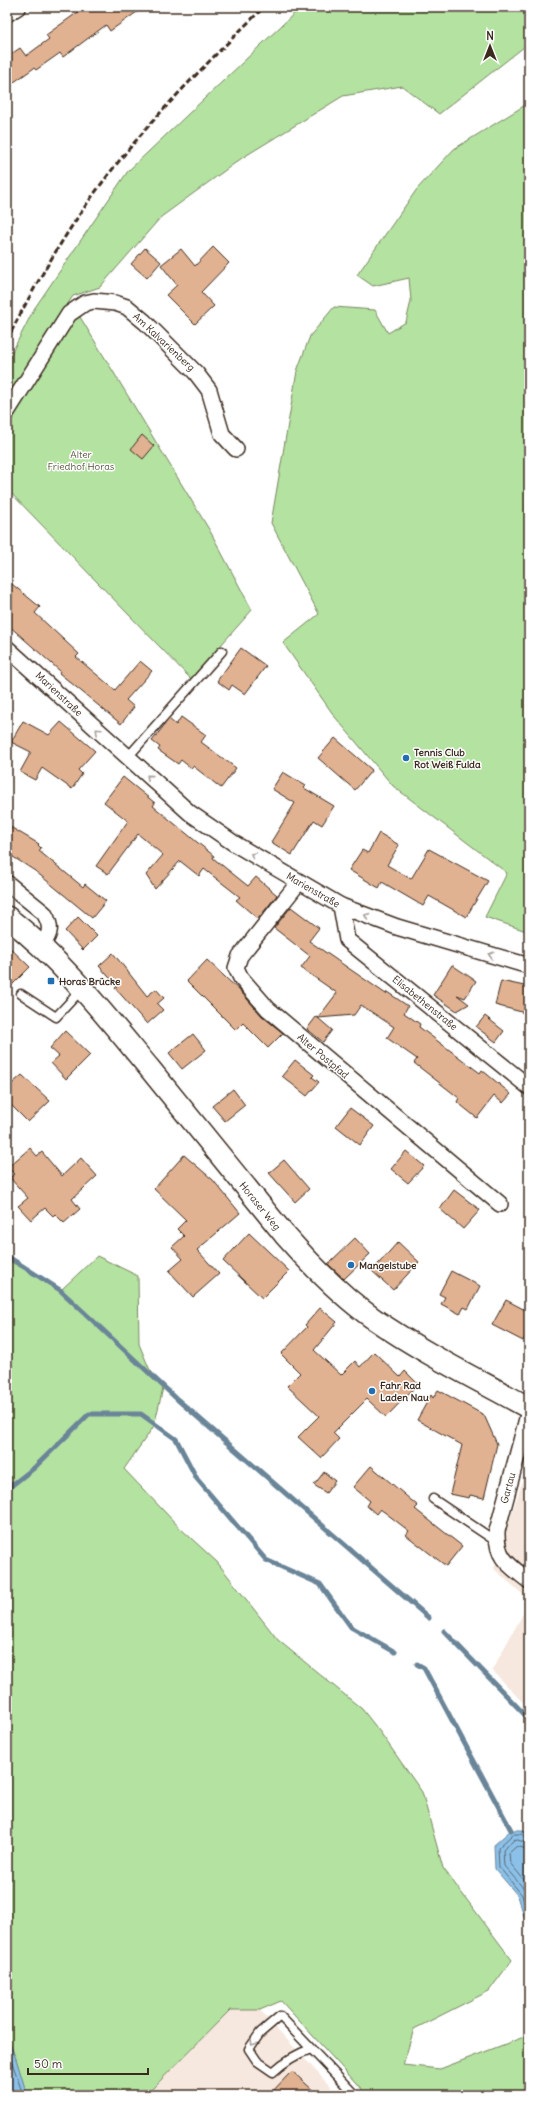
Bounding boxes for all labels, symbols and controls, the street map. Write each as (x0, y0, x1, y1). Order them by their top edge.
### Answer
north arrow (470, 26, 510, 66)
text: N (486, 29, 494, 43)
street label: Am Kalvarienberg (130, 310, 198, 374)
park label: Alter Friedhof Horas (48, 448, 115, 473)
street label: Marienstraße (33, 669, 85, 719)
one-way arrow (96, 729, 103, 736)
place label: Tennis Club Rot Weiß Fulda (414, 746, 481, 771)
marker: Tennis Club Rot Weiß Fulda (401, 753, 411, 763)
one-way arrow (147, 775, 154, 782)
one-way arrow (250, 852, 257, 859)
street label: Marienstraße (284, 869, 342, 911)
one-way arrow (364, 913, 371, 921)
one-way arrow (488, 951, 495, 960)
street label: Elisabethenstraße (390, 973, 460, 1033)
place label: Horas Brücke (59, 975, 121, 988)
marker: Horas Brücke (46, 976, 56, 986)
street label: Alter Postpfad (295, 1031, 352, 1081)
street label: Horaser Weg (237, 1179, 283, 1233)
place label: Mangelstube (359, 1259, 417, 1272)
marker: Mangelstube (346, 1260, 356, 1270)
place label: Fahr Rad Laden Nau (380, 1379, 429, 1404)
marker: Fahr Rad Laden Nau (367, 1386, 377, 1396)
street label: Gartau (498, 1471, 518, 1505)
one-way arrow (250, 2039, 258, 2046)
scale bar (28, 2050, 148, 2076)
text: 50 m (34, 2056, 63, 2071)

